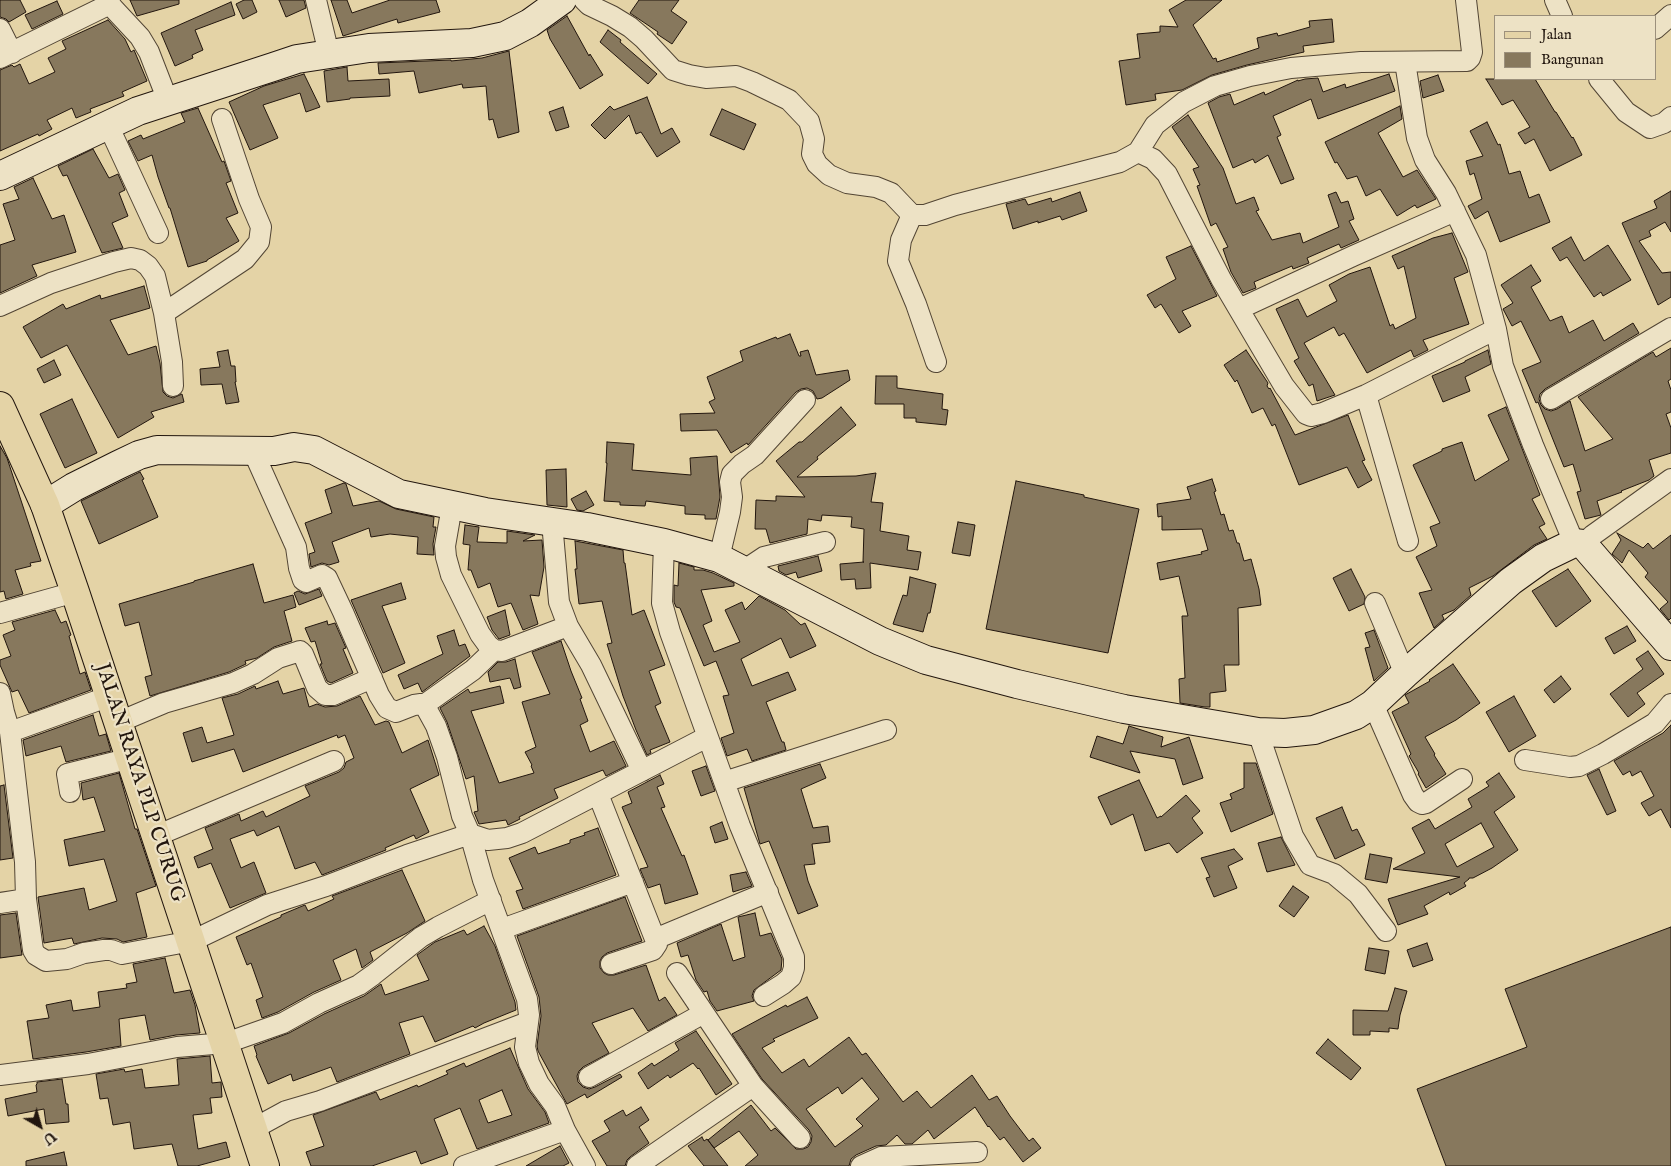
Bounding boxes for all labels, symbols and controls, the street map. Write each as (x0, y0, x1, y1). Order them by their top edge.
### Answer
legend (1494, 15, 1656, 80)
text: Jalan (1541, 25, 1572, 44)
text: Bangunan (1541, 50, 1604, 69)
street label: JALAN RAYA PLP CURUG (89, 660, 189, 906)
north arrow (15, 1101, 65, 1151)
text: U (39, 1127, 59, 1149)

